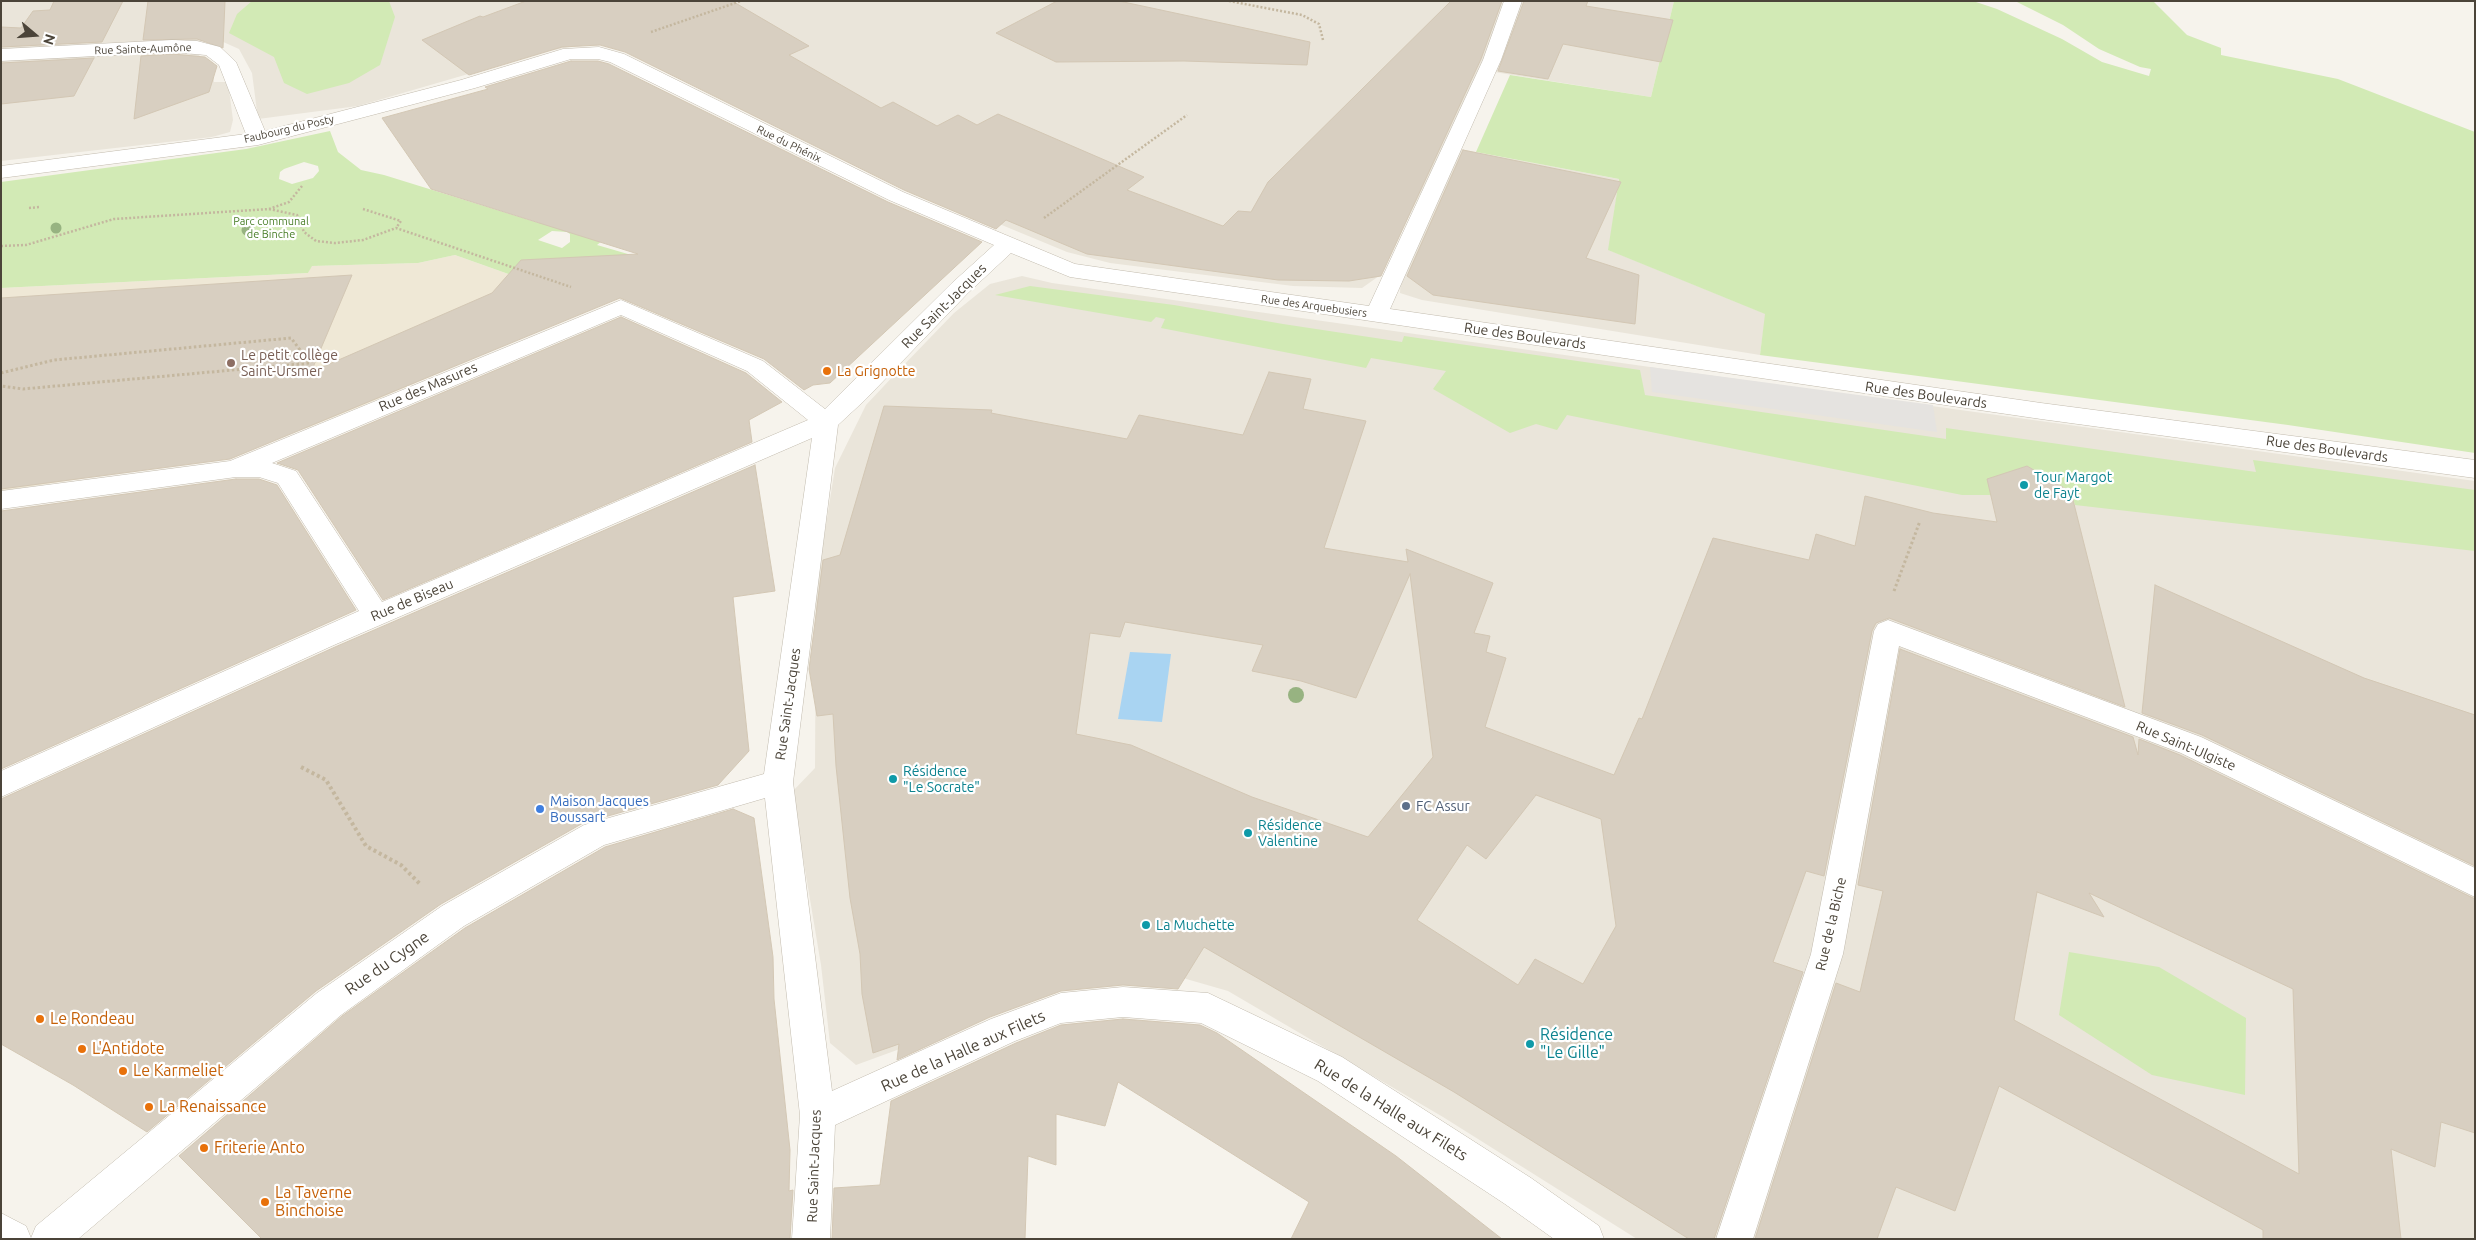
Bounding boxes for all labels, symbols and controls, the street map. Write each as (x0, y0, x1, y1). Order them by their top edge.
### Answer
north arrow (10, 10, 60, 60)
text: N (40, 32, 58, 47)
street label: Rue Sainte-Aumône (94, 41, 192, 57)
street label: Faubourg du Posty (243, 112, 335, 146)
street label: Rue du Phénix (754, 123, 824, 165)
park label: Parc communal de Binche (233, 214, 309, 240)
street label: Rue Saint-Jacques (898, 260, 990, 352)
street label: Rue des Arquebusiers (1260, 292, 1368, 320)
street label: Rue des Boulevards (1463, 319, 1587, 353)
place label: Le petit collège Saint-Ursmer (241, 347, 338, 380)
marker: Le petit collège Saint-Ursmer (225, 357, 237, 369)
street label: Rue des Masures (376, 359, 480, 415)
place label: La Grignotte (837, 363, 915, 379)
marker: La Grignotte (821, 365, 833, 377)
street label: Rue des Boulevards (1864, 378, 1988, 412)
street label: Rue des Boulevards (2265, 432, 2389, 466)
place label: Tour Margot de Fayt (2034, 469, 2112, 502)
marker: Tour Margot de Fayt (2018, 479, 2030, 491)
street label: Rue de Biseau (368, 575, 456, 625)
street label: Rue Saint-Jacques (772, 647, 804, 761)
street label: Rue Saint-Ulgiste (2134, 717, 2238, 775)
place label: Résidence "Le Socrate" (903, 763, 980, 796)
marker: Résidence "Le Socrate" (887, 773, 899, 785)
place label: Maison Jacques Boussart (550, 793, 649, 826)
place label: FC Assur (1416, 798, 1470, 814)
marker: FC Assur (1400, 800, 1412, 812)
marker: Maison Jacques Boussart (534, 803, 546, 815)
place label: Résidence Valentine (1258, 817, 1322, 850)
marker: Résidence Valentine (1242, 827, 1254, 839)
street label: Rue de la Biche (1812, 876, 1850, 972)
place label: La Muchette (1156, 917, 1235, 933)
marker: La Muchette (1140, 919, 1152, 931)
street label: Rue du Cygne (341, 927, 433, 999)
street label: Rue de la Halle aux Filets (878, 1006, 1048, 1096)
place label: Le Rondeau (50, 1009, 135, 1029)
marker: Le Rondeau (34, 1013, 46, 1025)
place label: Résidence "Le Gille" (1540, 1025, 1613, 1063)
marker: Résidence "Le Gille" (1524, 1038, 1536, 1050)
place label: L'Antidote (92, 1039, 165, 1059)
marker: L'Antidote (76, 1043, 88, 1055)
street label: Rue de la Halle aux Filets (1311, 1055, 1471, 1165)
place label: Le Karmeliet (133, 1061, 223, 1081)
marker: Le Karmeliet (117, 1065, 129, 1077)
place label: La Renaissance (159, 1097, 267, 1117)
marker: La Renaissance (143, 1101, 155, 1113)
street label: Rue Saint-Jacques (804, 1109, 824, 1223)
place label: Friterie Anto (214, 1138, 305, 1158)
marker: Friterie Anto (198, 1142, 210, 1154)
place label: La Taverne Binchoise (275, 1183, 352, 1221)
marker: La Taverne Binchoise (259, 1196, 271, 1208)

